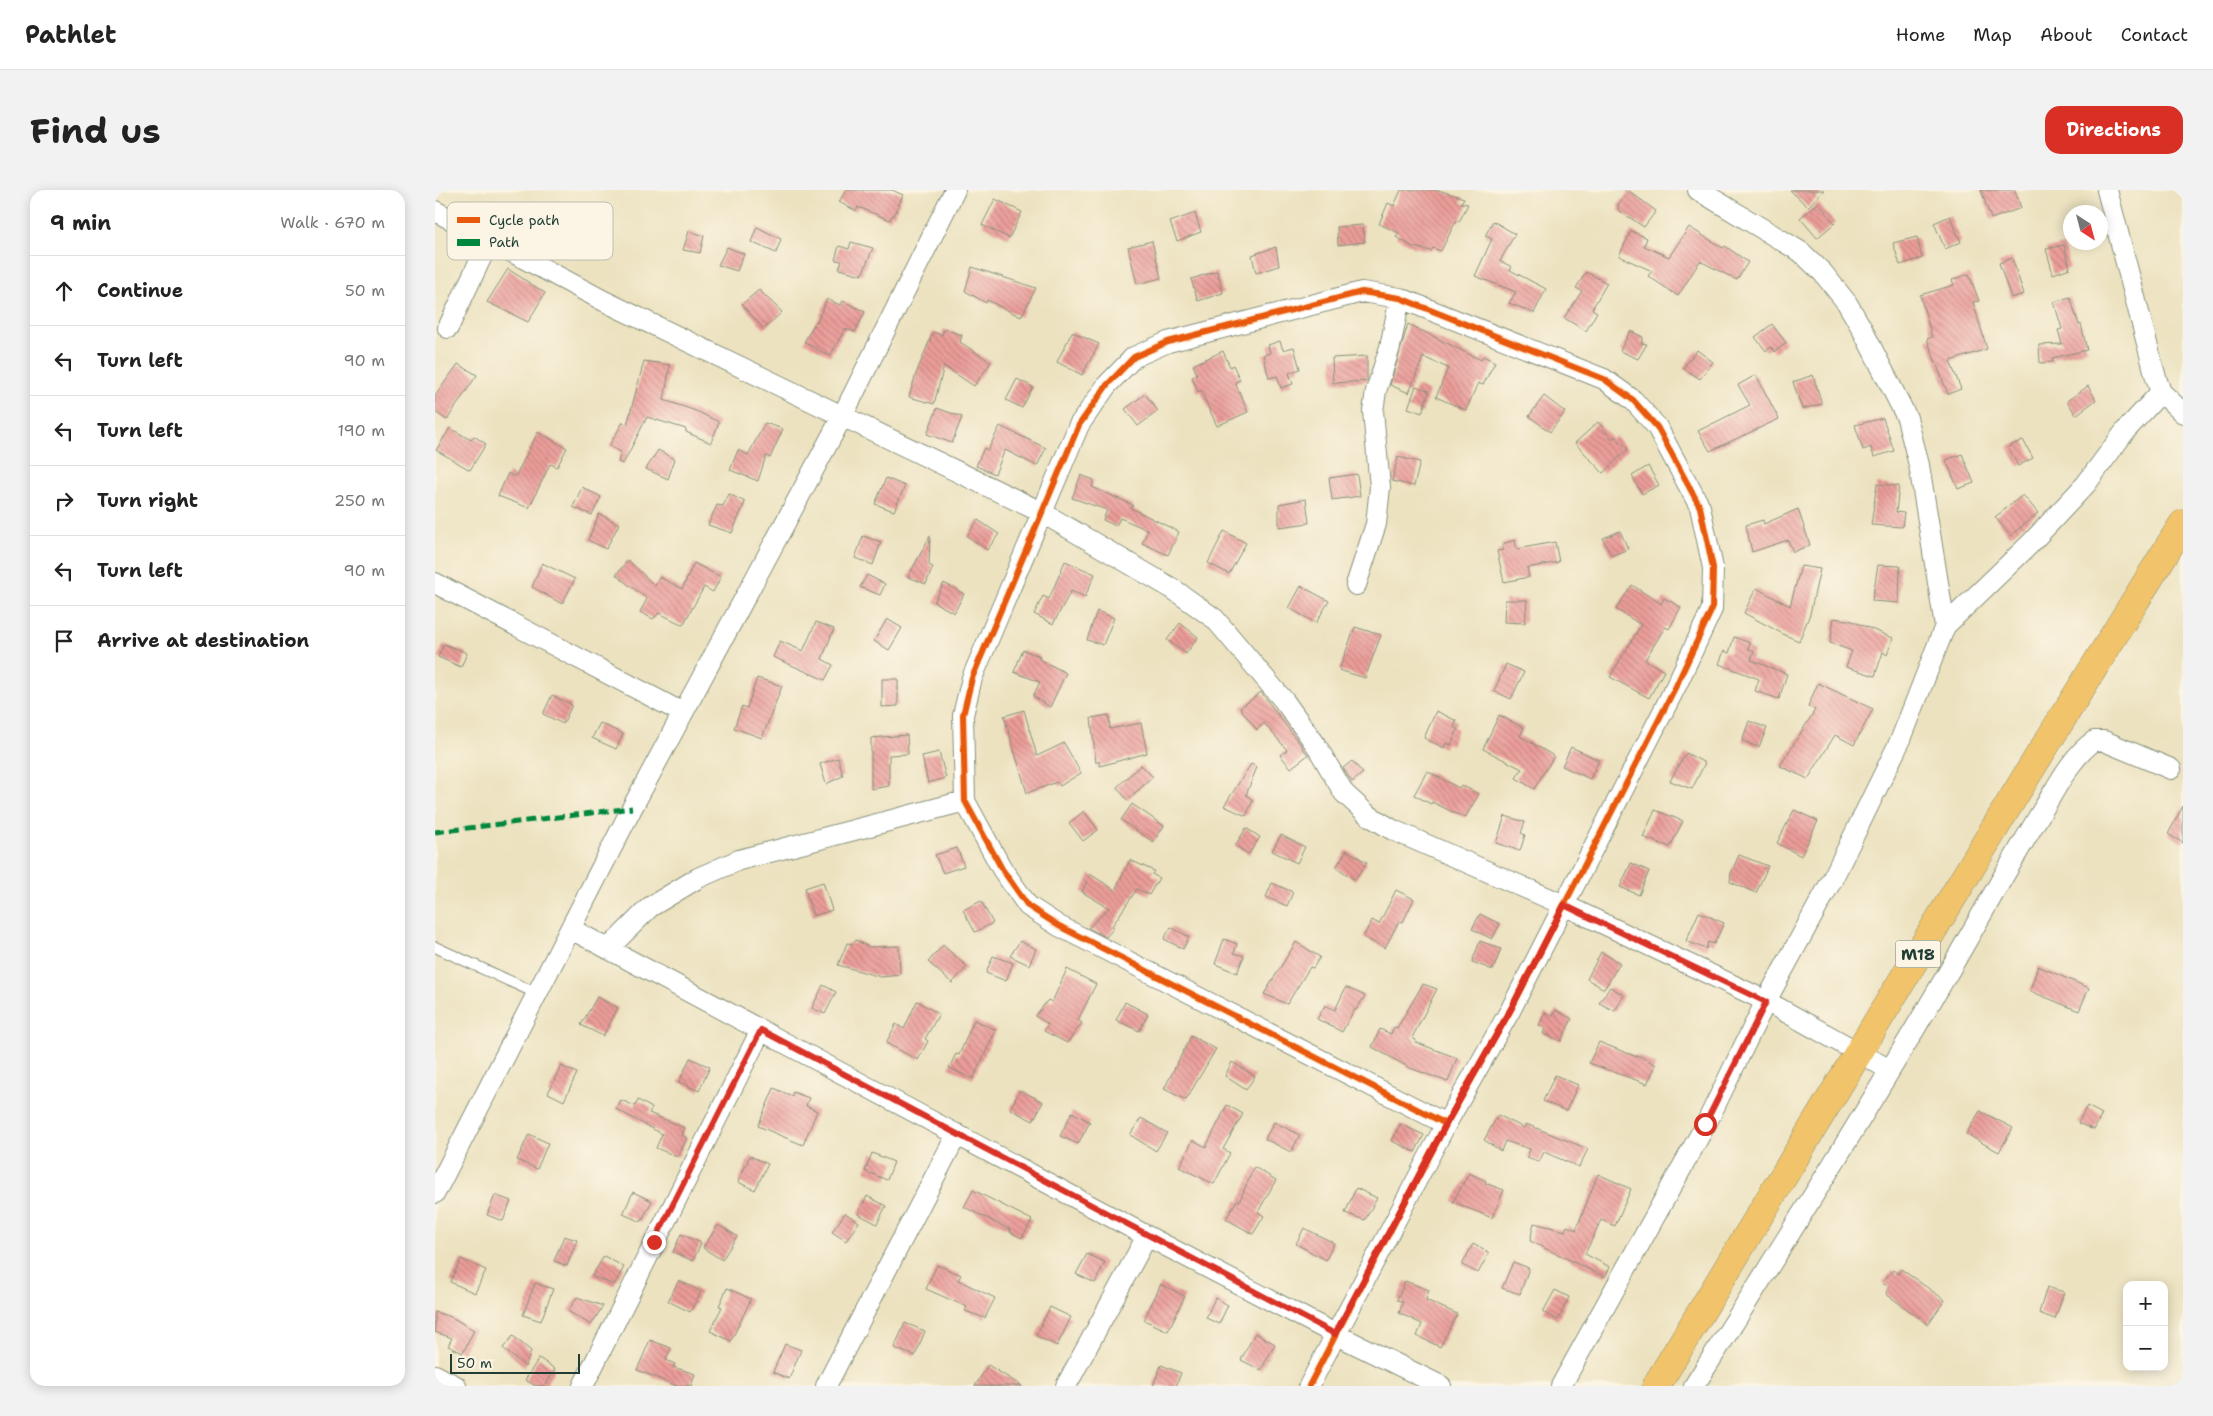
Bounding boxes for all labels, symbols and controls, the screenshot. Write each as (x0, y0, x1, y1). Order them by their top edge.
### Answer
text: Pathlet (25, 19, 116, 51)
text: Home (1896, 23, 1945, 47)
text: Map (1973, 23, 2012, 47)
text: About (2040, 23, 2093, 47)
text: Contact (2121, 23, 2188, 47)
button: Directions (2045, 106, 2183, 154)
text: Find us (30, 107, 161, 154)
legend (447, 202, 613, 260)
north arrow (2063, 205, 2108, 250)
text: 9 min (50, 209, 111, 237)
text: Cycle path (489, 211, 560, 229)
text: Walk · 670 m (280, 212, 385, 233)
text: Path (489, 233, 520, 251)
icon: ahead (50, 277, 78, 305)
text: Continue (97, 278, 183, 303)
text: 50 m (345, 280, 385, 301)
icon: left (50, 347, 78, 375)
text: Turn left (97, 348, 183, 373)
text: 90 m (344, 350, 385, 371)
icon: left (50, 417, 78, 445)
text: Turn left (97, 418, 183, 443)
text: 190 m (338, 420, 385, 441)
icon: right (50, 487, 78, 515)
text: Turn right (97, 488, 198, 513)
text: 250 m (334, 490, 385, 511)
icon: left (50, 557, 78, 585)
text: Turn left (97, 558, 183, 583)
text: 90 m (344, 560, 385, 581)
icon: arrive (50, 627, 78, 655)
text: Arrive at destination (97, 628, 309, 653)
road number: M18 (1895, 941, 1941, 968)
route start (1694, 1113, 1717, 1136)
route end (643, 1231, 666, 1254)
map controls (2123, 1281, 2168, 1371)
button: + (2123, 1281, 2168, 1326)
button: − (2123, 1326, 2168, 1371)
scale bar (450, 1351, 580, 1374)
text: 50 m (457, 1354, 492, 1372)

